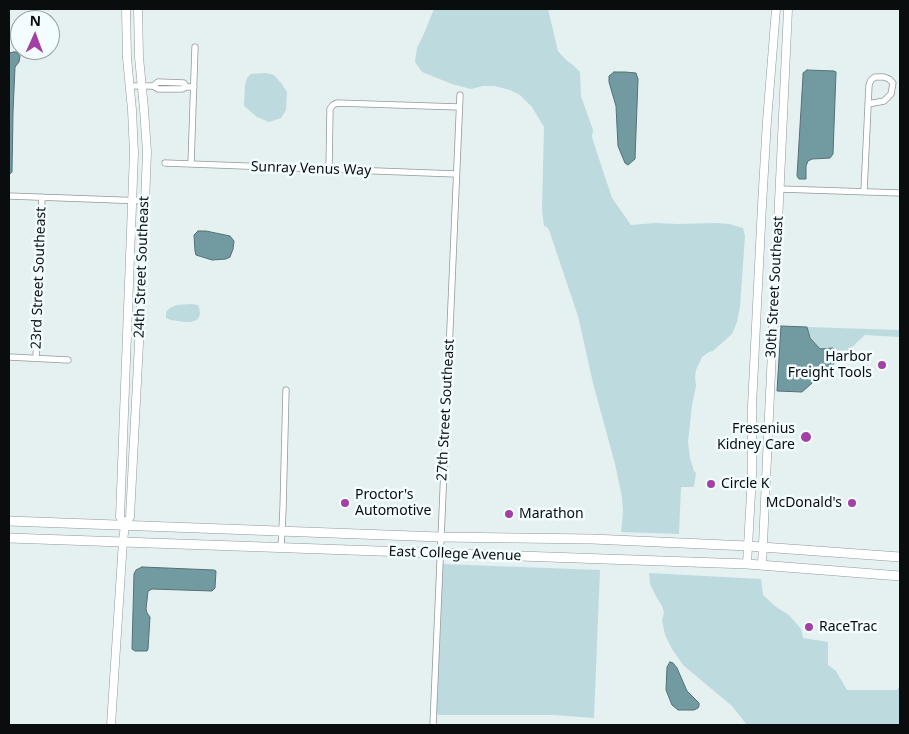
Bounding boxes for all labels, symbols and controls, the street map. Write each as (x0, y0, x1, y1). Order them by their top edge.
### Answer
north arrow (10, 10, 60, 60)
text: N (29, 11, 42, 30)
street label: Sunray Venus Way (250, 159, 372, 179)
street label: 24th Street Southeast (131, 196, 153, 338)
street label: 23rd Street Southeast (28, 206, 50, 350)
street label: 30th Street Southeast (763, 216, 787, 358)
street label: 27th Street Southeast (434, 339, 458, 481)
place label: Harbor Freight Tools (788, 349, 872, 382)
marker: Harbor Freight Tools (876, 359, 888, 371)
place label: Fresenius Kidney Care (717, 421, 795, 454)
marker: Fresenius Kidney Care (799, 430, 813, 444)
place label: Circle K (721, 476, 769, 492)
marker: Circle K (705, 478, 717, 490)
place label: Proctor's Automotive (355, 487, 431, 520)
place label: McDonald's (766, 495, 842, 511)
marker: Proctor's Automotive (339, 497, 351, 509)
marker: McDonald's (846, 497, 858, 509)
place label: Marathon (519, 506, 584, 522)
marker: Marathon (503, 508, 515, 520)
street label: East College Avenue (388, 543, 522, 565)
place label: RaceTrac (819, 619, 877, 635)
marker: RaceTrac (803, 621, 815, 633)

